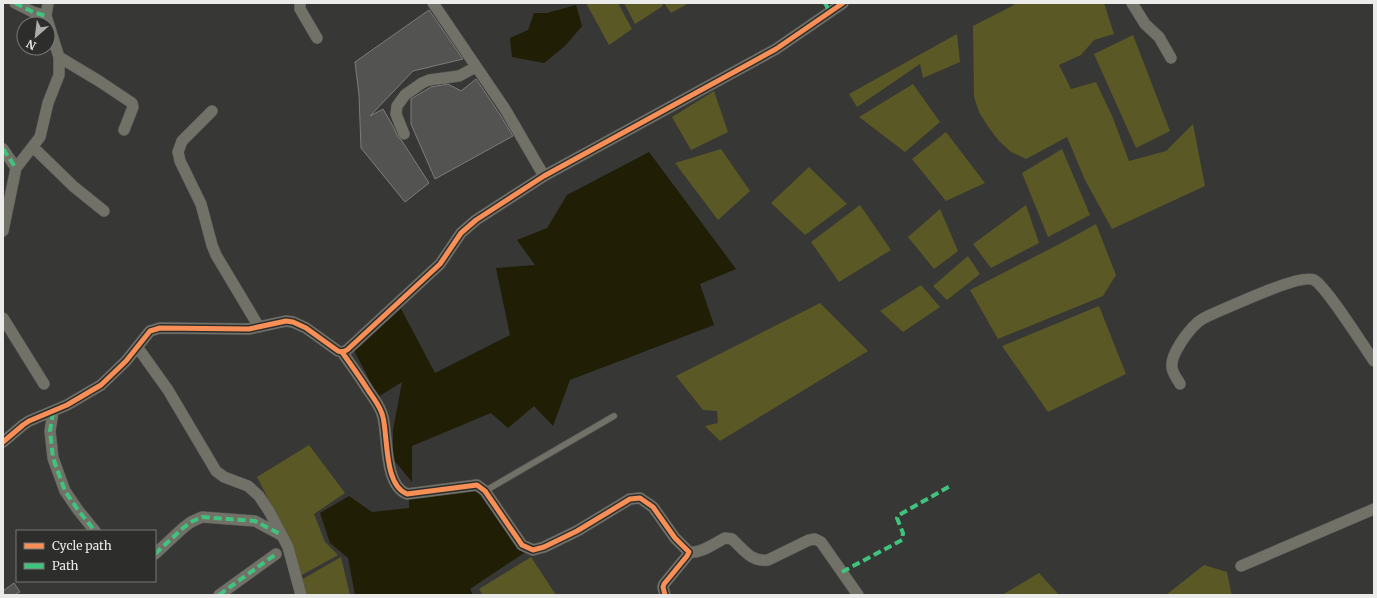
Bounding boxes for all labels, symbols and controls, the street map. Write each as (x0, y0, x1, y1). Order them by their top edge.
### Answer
north arrow (16, 16, 56, 56)
text: N (24, 36, 38, 53)
legend (16, 530, 156, 582)
text: Cycle path (52, 538, 112, 553)
text: Path (52, 558, 78, 573)

